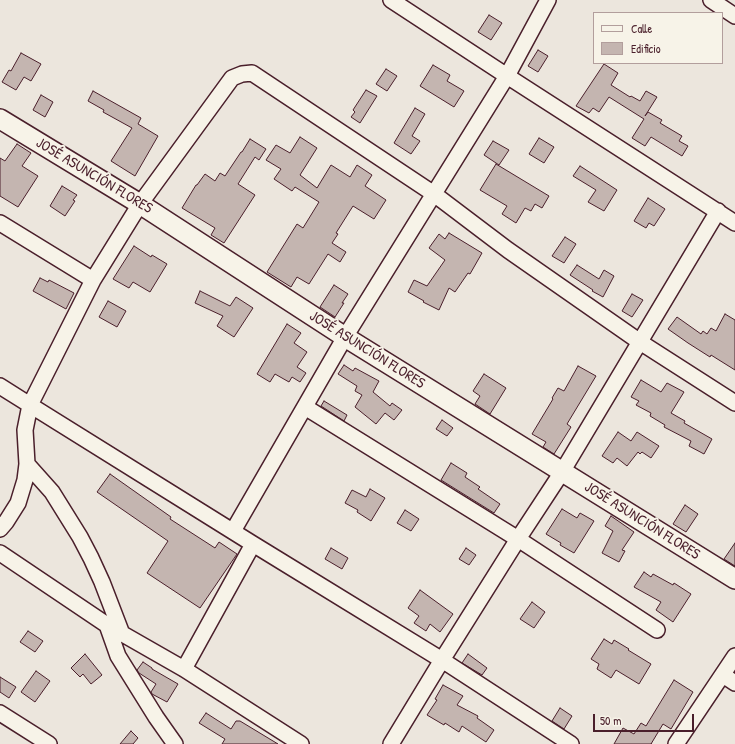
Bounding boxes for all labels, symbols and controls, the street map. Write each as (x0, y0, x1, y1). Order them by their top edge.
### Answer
legend (593, 12, 723, 64)
text: Calle (631, 20, 652, 37)
text: Edificio (631, 40, 661, 57)
street label: JOSÉ ASUNCIÓN FLORES (33, 134, 155, 218)
street label: JOSÉ ASUNCIÓN FLORES (306, 307, 428, 393)
street label: JOSÉ ASUNCIÓN FLORES (581, 478, 703, 564)
scale bar (595, 706, 696, 732)
text: 50 m (600, 712, 621, 729)

